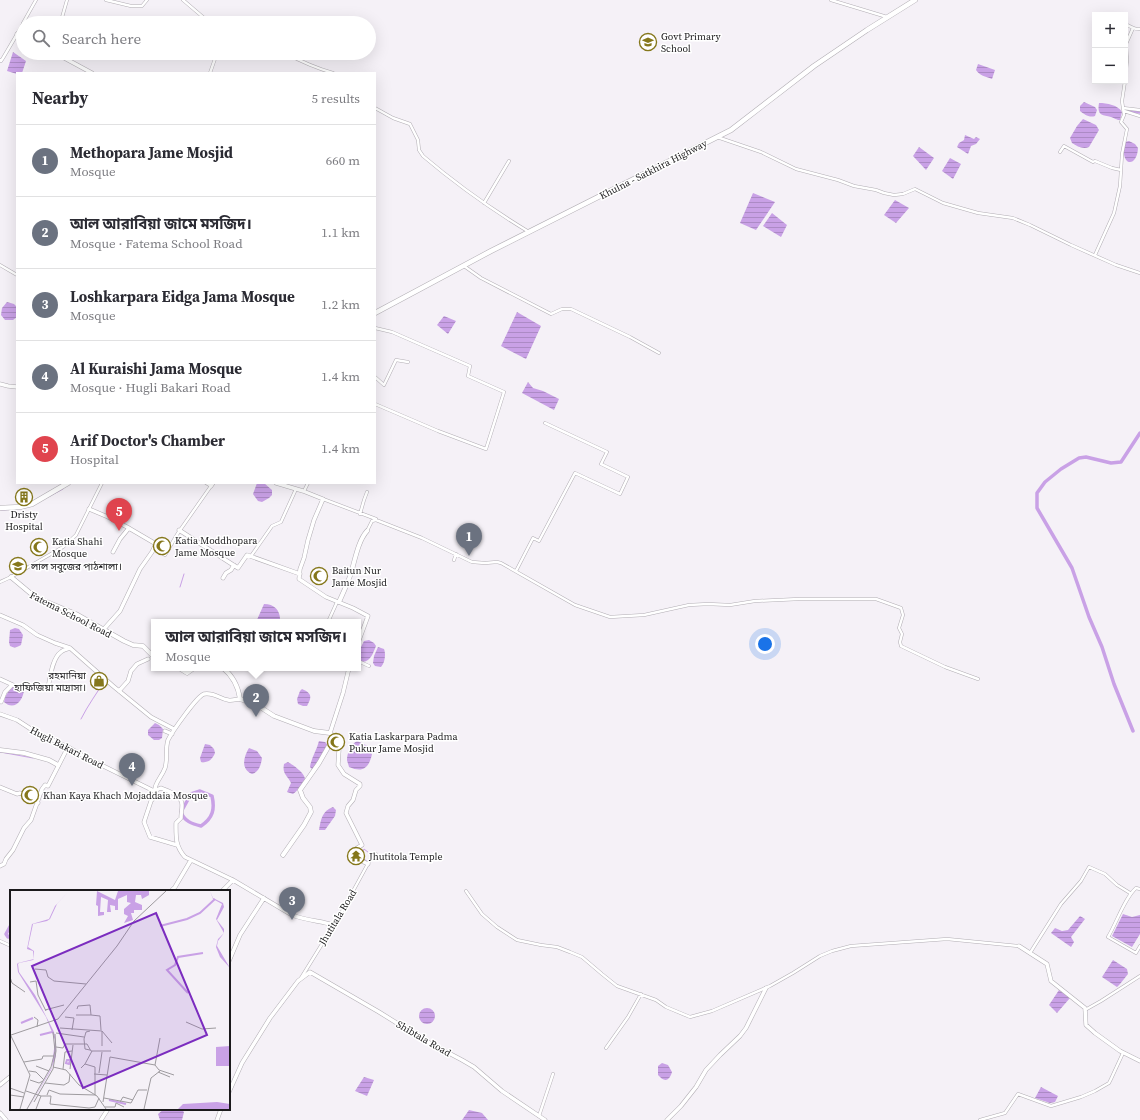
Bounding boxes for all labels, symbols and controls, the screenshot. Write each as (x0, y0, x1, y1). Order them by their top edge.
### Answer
map controls (1092, 12, 1128, 84)
button: + (1092, 12, 1128, 48)
search box (16, 16, 376, 60)
icon: search (30, 27, 52, 49)
text: Search here (62, 28, 141, 49)
place label: Govt Primary School (661, 30, 721, 55)
school or university icon: Govt Primary School (638, 32, 658, 52)
button: − (1092, 48, 1128, 84)
text: Nearby (32, 86, 88, 110)
text: 5 results (312, 90, 360, 107)
street label: Khulna - Satkhira Highway (597, 136, 710, 202)
text: Methopara Jame Mosjid (70, 142, 233, 163)
text: 1 (41, 152, 49, 169)
text: 660 m (326, 152, 360, 169)
text: Mosque (70, 163, 116, 180)
text: আল আরাবিয়া জামে মসজিদ। (70, 213, 252, 234)
text: 2 (41, 224, 49, 241)
text: 1.1 km (321, 224, 360, 241)
text: Mosque · Fatema School Road (70, 235, 243, 252)
text: Loshkarpara Eidga Jama Mosque (70, 286, 295, 307)
text: 3 (41, 296, 49, 313)
text: 1.2 km (321, 296, 360, 313)
text: Mosque (70, 307, 116, 324)
text: Al Kuraishi Jama Mosque (70, 358, 242, 379)
text: 4 (41, 368, 49, 385)
text: 1.4 km (321, 368, 360, 385)
text: Mosque · Hugli Bakari Road (70, 379, 231, 396)
text: Arif Doctor's Chamber (70, 430, 225, 451)
text: 5 (41, 440, 49, 457)
text: 1.4 km (321, 440, 360, 457)
text: Hospital (70, 451, 119, 468)
building icon: Dristy Hospital (14, 487, 34, 507)
pin: 5 (106, 498, 132, 531)
place label: Dristy Hospital (5, 508, 43, 533)
pin: 1 (456, 523, 482, 556)
place label: Katia Moddhopara Jame Mosque (174, 534, 258, 559)
place label: Katia Shahi Mosque (52, 535, 102, 560)
mosque icon: Katia Moddhopara Jame Mosque (152, 536, 172, 556)
mosque icon: Katia Shahi Mosque (29, 537, 49, 557)
school or university icon: লাল সবুজের পাঠশালা। (8, 556, 28, 576)
place label: লাল সবুজের পাঠশালা। (30, 560, 122, 573)
place label: Baitun Nur Jame Mosjid (331, 564, 387, 589)
mosque icon: Baitun Nur Jame Mosjid (309, 566, 329, 586)
street label: Fatema School Road (28, 588, 114, 641)
popup (151, 619, 361, 671)
text: আল আরাবিয়া জামে মসজিদ। (165, 626, 347, 647)
your location (755, 634, 775, 654)
text: Mosque (165, 648, 211, 665)
place label: রহমানিয়া হাফিজিয়া মাদ্রাসা। (13, 669, 86, 694)
shop icon: রহমানিয়া হাফিজিয়া মাদ্রাসা। (89, 671, 109, 691)
pin: 2 (243, 684, 269, 717)
street label: Hugli Bakari Road (28, 723, 106, 772)
place label: Katia Laskarpara Padma Pukur Jame Mosjid (349, 730, 458, 755)
mosque icon: Katia Laskarpara Padma Pukur Jame Mosjid (326, 732, 346, 752)
pin: 4 (119, 753, 145, 786)
mosque icon: Khan Kaya Khach Mojaddaia Mosque (20, 785, 40, 805)
place label: Khan Kaya Khach Mojaddaia Mosque (43, 789, 208, 802)
temple icon: Jhutitola Temple (346, 846, 366, 866)
place label: Jhutitola Temple (368, 850, 443, 863)
pin: 3 (279, 887, 305, 920)
street label: Jhutitala Road (315, 887, 359, 948)
inset map (10, 890, 230, 1110)
street label: Shibtala Road (394, 1018, 454, 1059)

